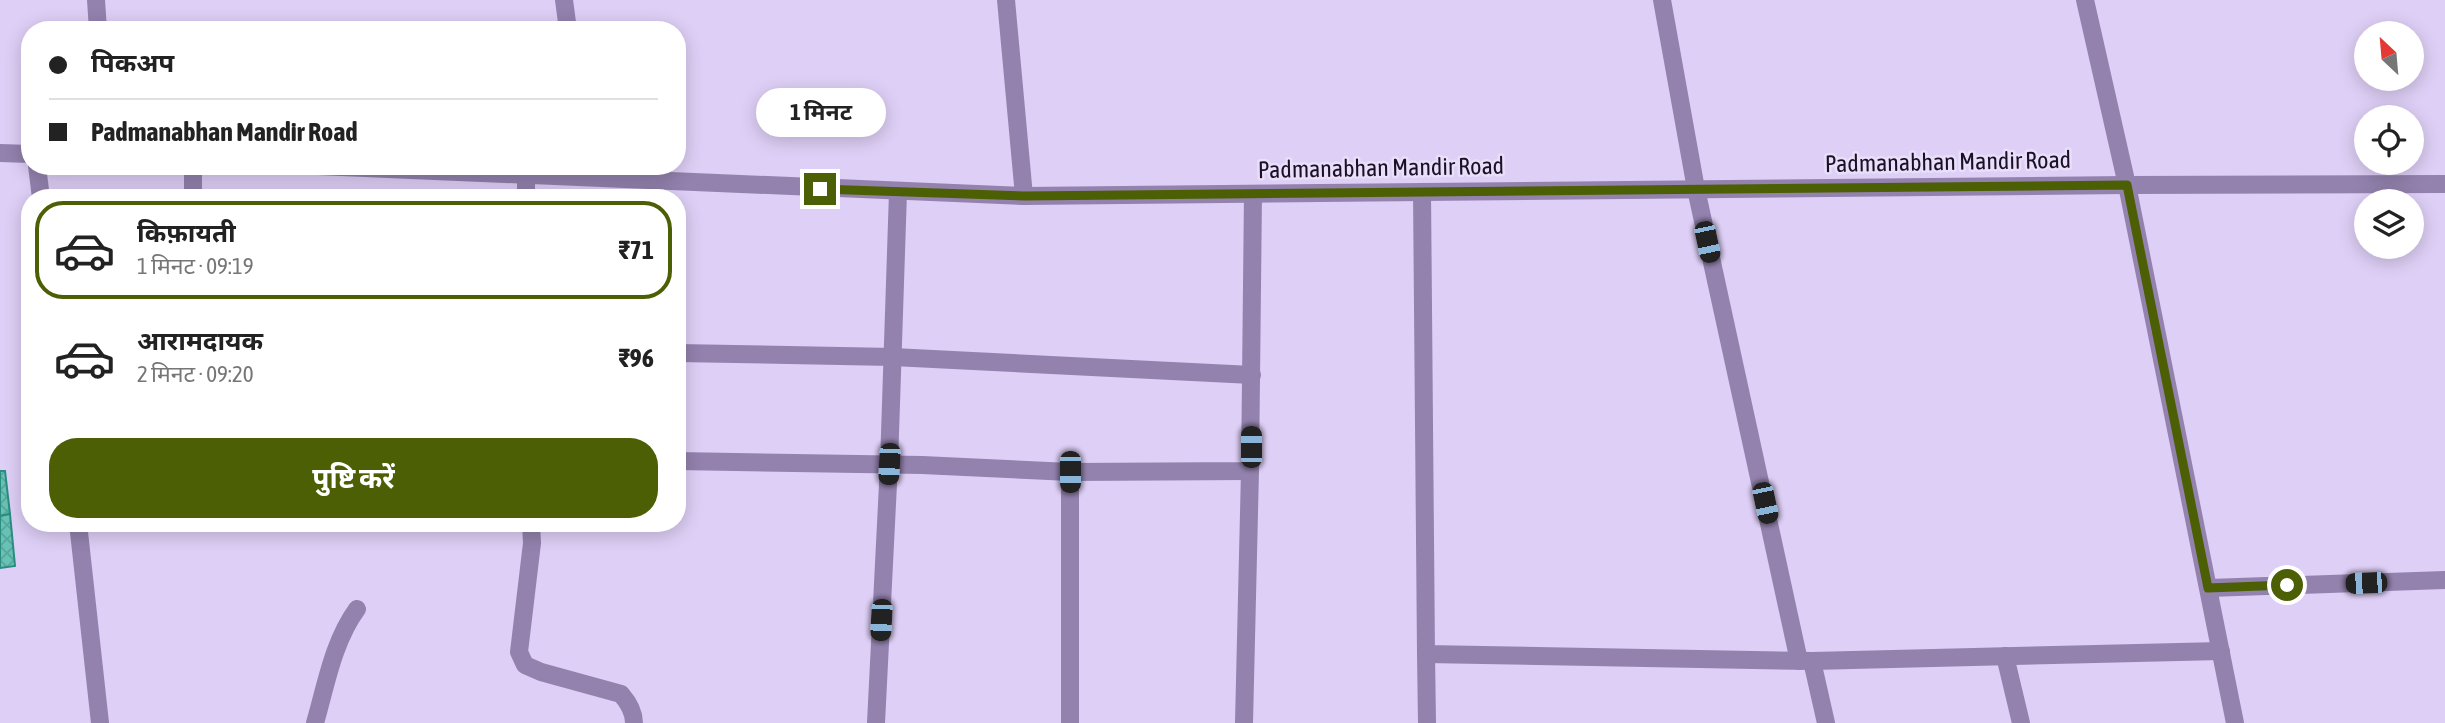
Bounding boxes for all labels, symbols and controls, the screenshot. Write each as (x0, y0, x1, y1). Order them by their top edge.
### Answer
north arrow (2354, 21, 2424, 91)
map controls (2354, 21, 2424, 259)
text: पिकअप (91, 48, 174, 78)
callout: 1 मिनट (755, 88, 885, 136)
text: 1 मिनट (790, 99, 852, 125)
button: locate (2354, 105, 2424, 175)
text: Padmanabhan Mandir Road (91, 117, 358, 147)
street label: Padmanabhan Mandir Road (1825, 146, 2071, 177)
street label: Padmanabhan Mandir Road (1258, 152, 1504, 183)
route end (804, 173, 836, 205)
button: layers (2354, 189, 2424, 259)
text: किफ़ायती (137, 218, 236, 248)
icon: car (53, 219, 116, 282)
car (1693, 219, 1722, 265)
text: ₹71 (618, 235, 654, 265)
text: 1 मिनट · 09:19 (137, 253, 254, 279)
text: आरामदायक (137, 326, 263, 356)
icon: car (53, 327, 116, 390)
text: ₹96 (618, 343, 654, 373)
text: 2 मिनट · 09:20 (137, 361, 254, 387)
car (1241, 426, 1262, 468)
button: पुष्टि करें (49, 438, 658, 518)
car (878, 442, 901, 486)
car (1060, 451, 1081, 493)
car (1751, 480, 1780, 526)
route start (2271, 569, 2303, 601)
car (2345, 572, 2388, 594)
car (870, 598, 893, 642)

